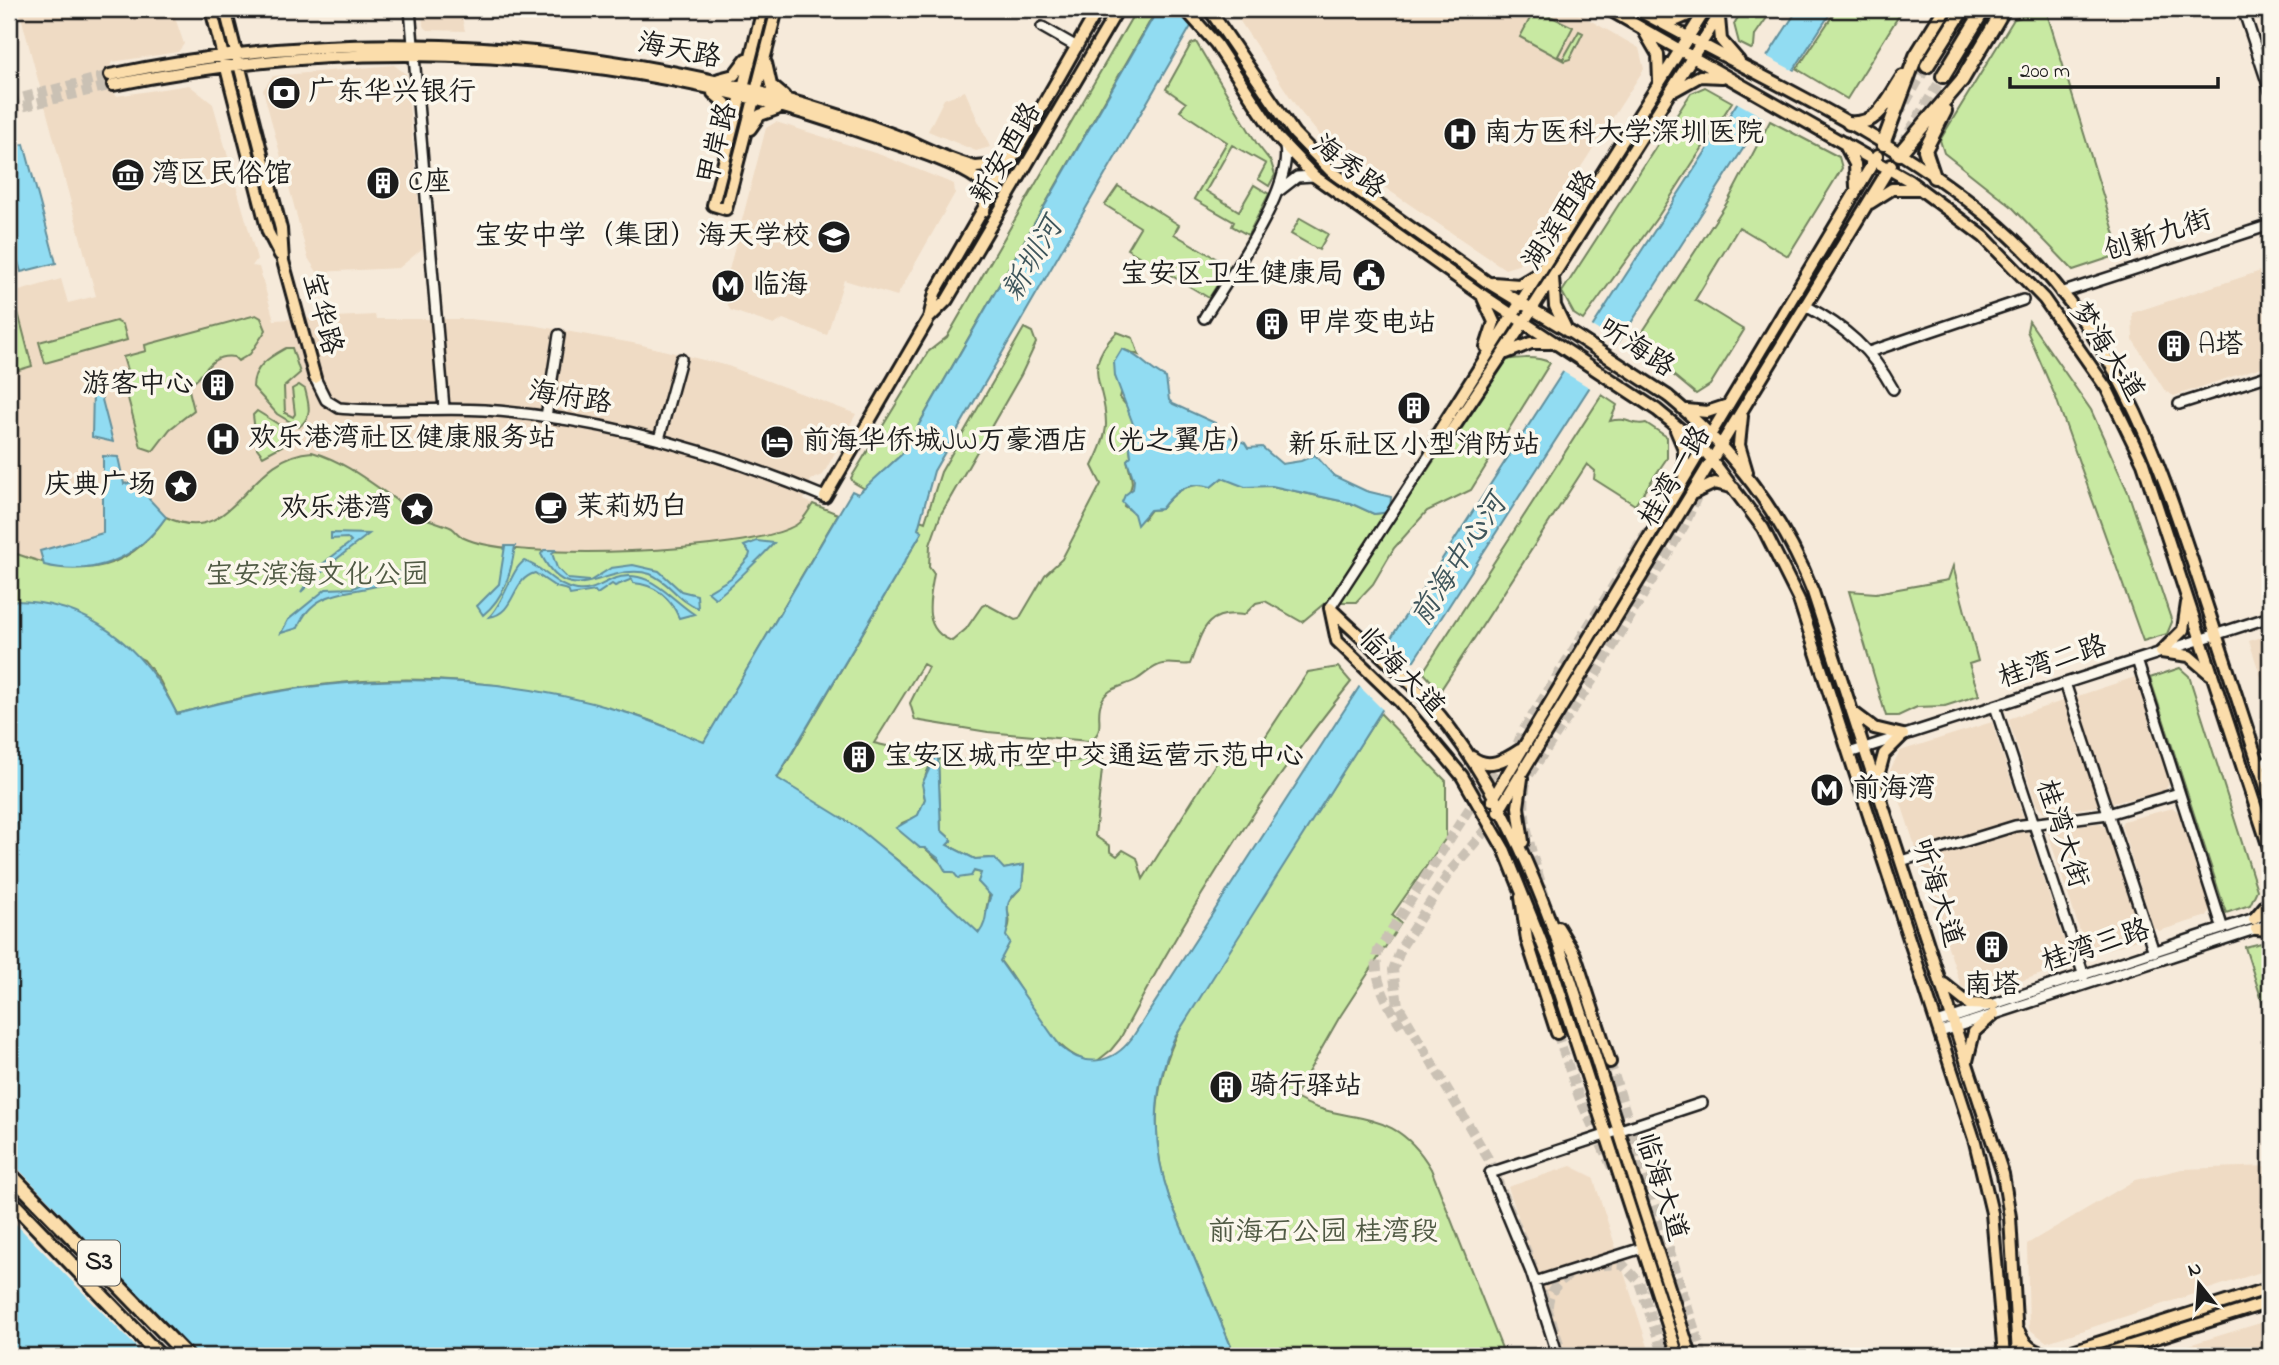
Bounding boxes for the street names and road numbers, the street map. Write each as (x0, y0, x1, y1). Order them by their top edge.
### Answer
street label: 海天路 (634, 24, 724, 80)
street label: 新安西路 (961, 95, 1053, 213)
street label: 甲岸路 (689, 98, 749, 190)
street label: 海秀路 (1302, 126, 1394, 210)
street label: 湖滨西路 (1513, 163, 1609, 279)
street label: 创新九街 (2098, 200, 2218, 274)
street label: 宝华路 (290, 268, 352, 360)
street label: 梦海大道 (2058, 294, 2154, 410)
street label: 听海路 (1590, 309, 1682, 389)
street label: 海府路 (525, 372, 615, 426)
street label: 桂湾一路 (1630, 418, 1722, 536)
street label: 临海大道 (1346, 618, 1454, 728)
street label: 桂湾二路 (1993, 626, 2113, 700)
street label: 桂湾大街 (2024, 774, 2098, 894)
street label: 听海大道 (1899, 833, 1973, 953)
street label: 桂湾三路 (2036, 910, 2156, 984)
street label: 临海大道 (1623, 1127, 1697, 1247)
road number: S3 (78, 1240, 120, 1286)

